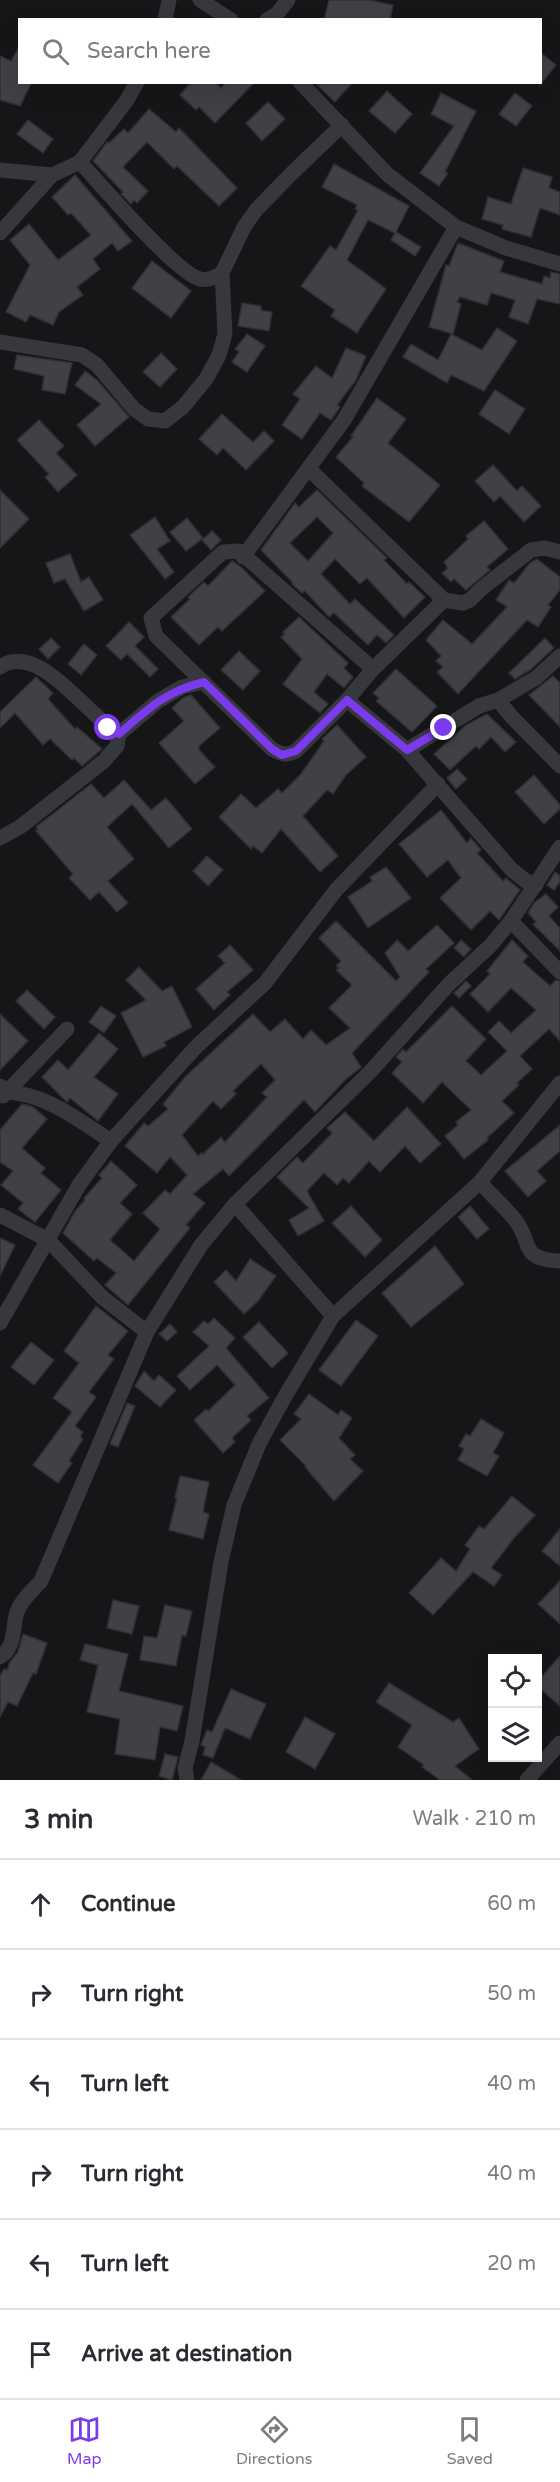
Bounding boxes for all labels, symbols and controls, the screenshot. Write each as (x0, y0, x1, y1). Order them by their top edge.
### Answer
search box (18, 18, 542, 84)
icon: search (39, 35, 72, 68)
text: Search here (87, 38, 211, 64)
route start (94, 714, 120, 740)
route end (430, 714, 456, 740)
map controls (488, 1654, 542, 1762)
button: locate (488, 1654, 542, 1708)
button: layers (488, 1708, 542, 1762)
text: 3 min (24, 1804, 93, 1835)
text: Walk · 210 m (413, 1807, 536, 1831)
icon: ahead (24, 1888, 57, 1921)
text: Continue (81, 1891, 176, 1917)
text: 60 m (487, 1892, 536, 1916)
icon: right (24, 1978, 57, 2011)
text: Turn right (81, 1981, 183, 2007)
text: 50 m (487, 1982, 536, 2006)
icon: left (24, 2068, 57, 2101)
text: Turn left (81, 2071, 169, 2097)
text: 40 m (487, 2072, 536, 2096)
icon: right (24, 2158, 57, 2191)
text: Turn right (81, 2161, 183, 2187)
text: 40 m (487, 2162, 536, 2186)
icon: left (24, 2248, 57, 2281)
text: Turn left (81, 2251, 169, 2277)
text: 20 m (487, 2252, 536, 2276)
icon: arrive (24, 2338, 57, 2371)
text: Arrive at destination (81, 2341, 292, 2367)
tab: Map (67, 2413, 102, 2469)
tab: Directions (236, 2413, 312, 2469)
tab: Saved (447, 2413, 493, 2469)

